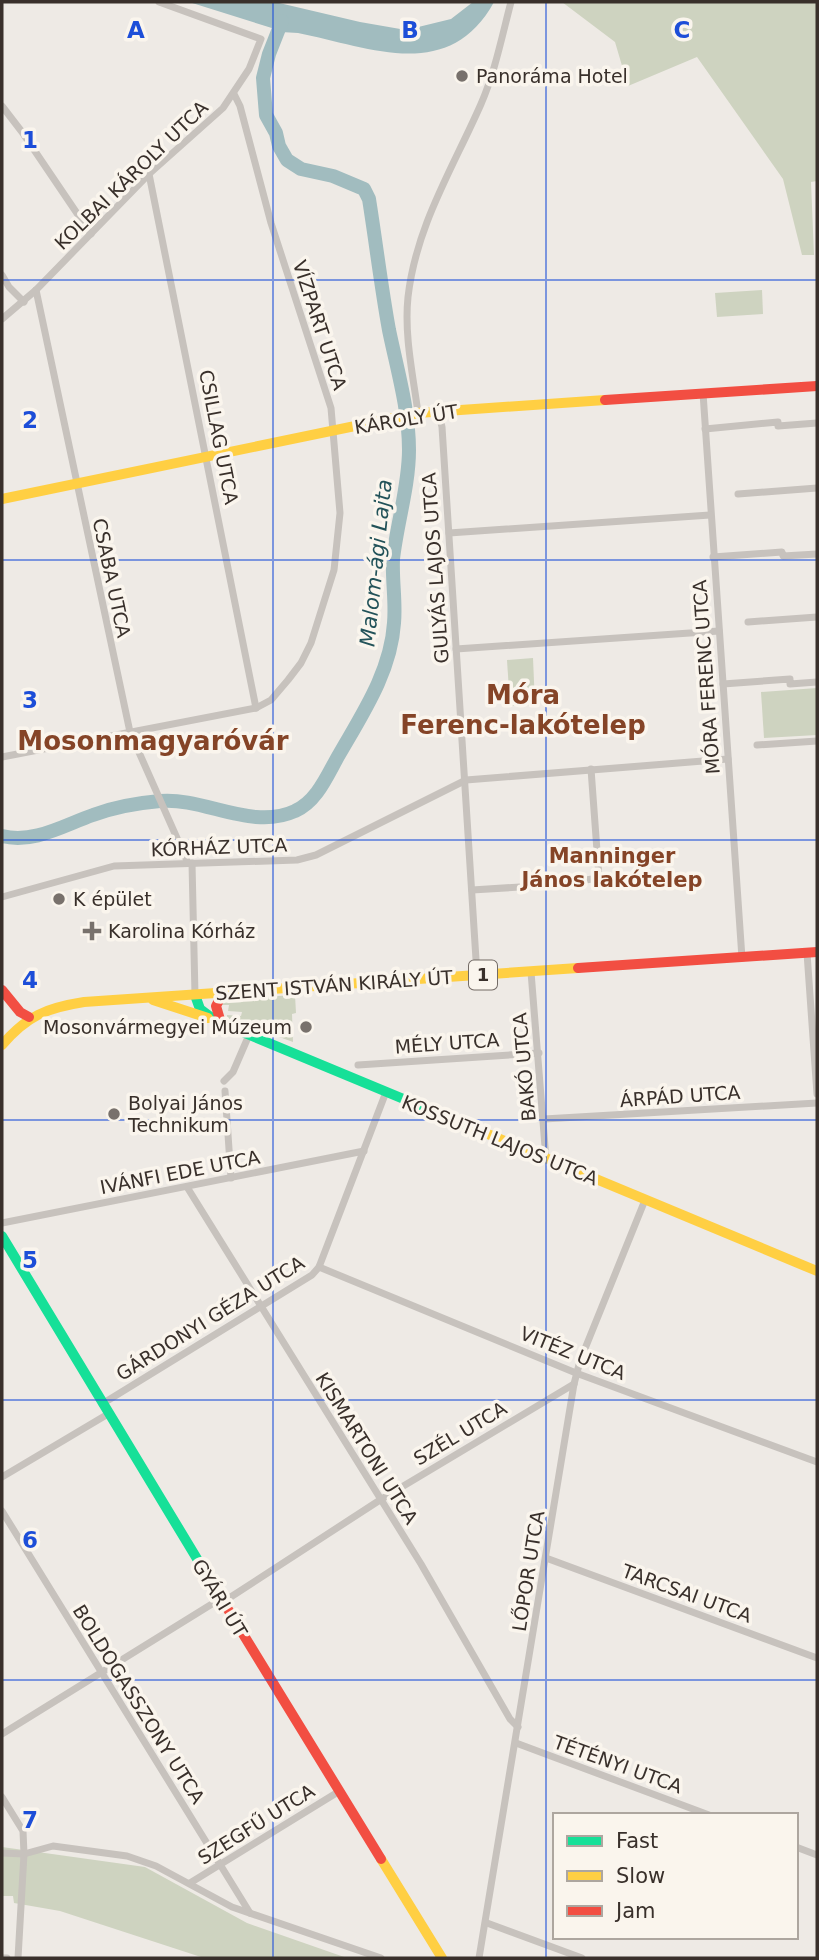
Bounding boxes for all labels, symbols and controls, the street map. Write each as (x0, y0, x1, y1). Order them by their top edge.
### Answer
text: A (127, 17, 145, 43)
text: B (401, 17, 419, 43)
text: C (674, 17, 690, 43)
place label: Panoráma Hotel (476, 65, 628, 87)
marker: Panoráma Hotel (454, 68, 470, 84)
street label: KOLBAI KÁROLY UTCA (50, 96, 212, 254)
text: 1 (22, 127, 38, 153)
street label: VÍZPART UTCA (289, 257, 351, 393)
street label: CSILLAG UTCA (195, 368, 243, 506)
street label: KÁROLY ÚT (353, 399, 460, 438)
text: 2 (22, 407, 38, 433)
street label: GULYÁS LAJOS UTCA (417, 472, 453, 664)
water label: Malom-ági Lajta (355, 478, 397, 648)
street label: CSABA UTCA (89, 516, 135, 640)
street label: MÓRA FERENC UTCA (687, 579, 724, 775)
district label: Móra Ferenc-lakótelep (400, 680, 646, 740)
text: 3 (22, 687, 38, 713)
district label: Mosonmagyaróvár (17, 726, 289, 756)
street label: KÓRHÁZ UTCA (150, 833, 288, 860)
district label: Manninger János lakótelep (519, 844, 703, 892)
place label: K épület (73, 888, 152, 910)
marker: K épület (51, 891, 67, 907)
place label: Karolina Kórház (108, 920, 255, 942)
marker: Karolina Kórház (82, 921, 102, 941)
road number: 1 (469, 960, 497, 990)
street label: SZENT ISTVÁN KIRÁLY ÚT (214, 965, 454, 1004)
text: 4 (22, 967, 38, 993)
street label: BAKÓ UTCA (507, 1012, 540, 1122)
place label: Mosonvármegyei Múzeum (43, 1016, 292, 1038)
marker: Mosonvármegyei Múzeum (298, 1019, 314, 1035)
street label: MÉLY UTCA (394, 1028, 500, 1058)
street label: ÁRPÁD UTCA (619, 1081, 741, 1111)
street label: KOSSUTH LAJOS UTCA (399, 1091, 601, 1189)
place label: Bolyai János Technikum (127, 1092, 243, 1136)
marker: Bolyai János Technikum (106, 1106, 122, 1122)
street label: IVÁNFI EDE UTCA (98, 1146, 262, 1198)
text: 5 (22, 1247, 38, 1273)
street label: GÁRDONYI GÉZA UTCA (112, 1251, 308, 1385)
street label: VITÉZ UTCA (517, 1322, 629, 1384)
street label: KISMARTONI UTCA (311, 1368, 423, 1528)
street label: SZÉL UTCA (410, 1397, 510, 1469)
street label: LŐPOR UTCA (507, 1509, 548, 1633)
text: 6 (22, 1527, 38, 1553)
street label: GYÁRI ÚT (188, 1554, 253, 1641)
street label: TARCSAI UTCA (618, 1559, 755, 1627)
street label: BOLDOGASSZONY UTCA (69, 1601, 209, 1807)
street label: TÉTÉNYI UTCA (550, 1730, 685, 1797)
street label: SZEGFŰ UTCA (193, 1778, 318, 1869)
text: 7 (22, 1807, 38, 1833)
legend (553, 1813, 798, 1939)
text: Fast (616, 1829, 658, 1853)
text: Slow (616, 1864, 665, 1888)
text: Jam (614, 1899, 656, 1923)

